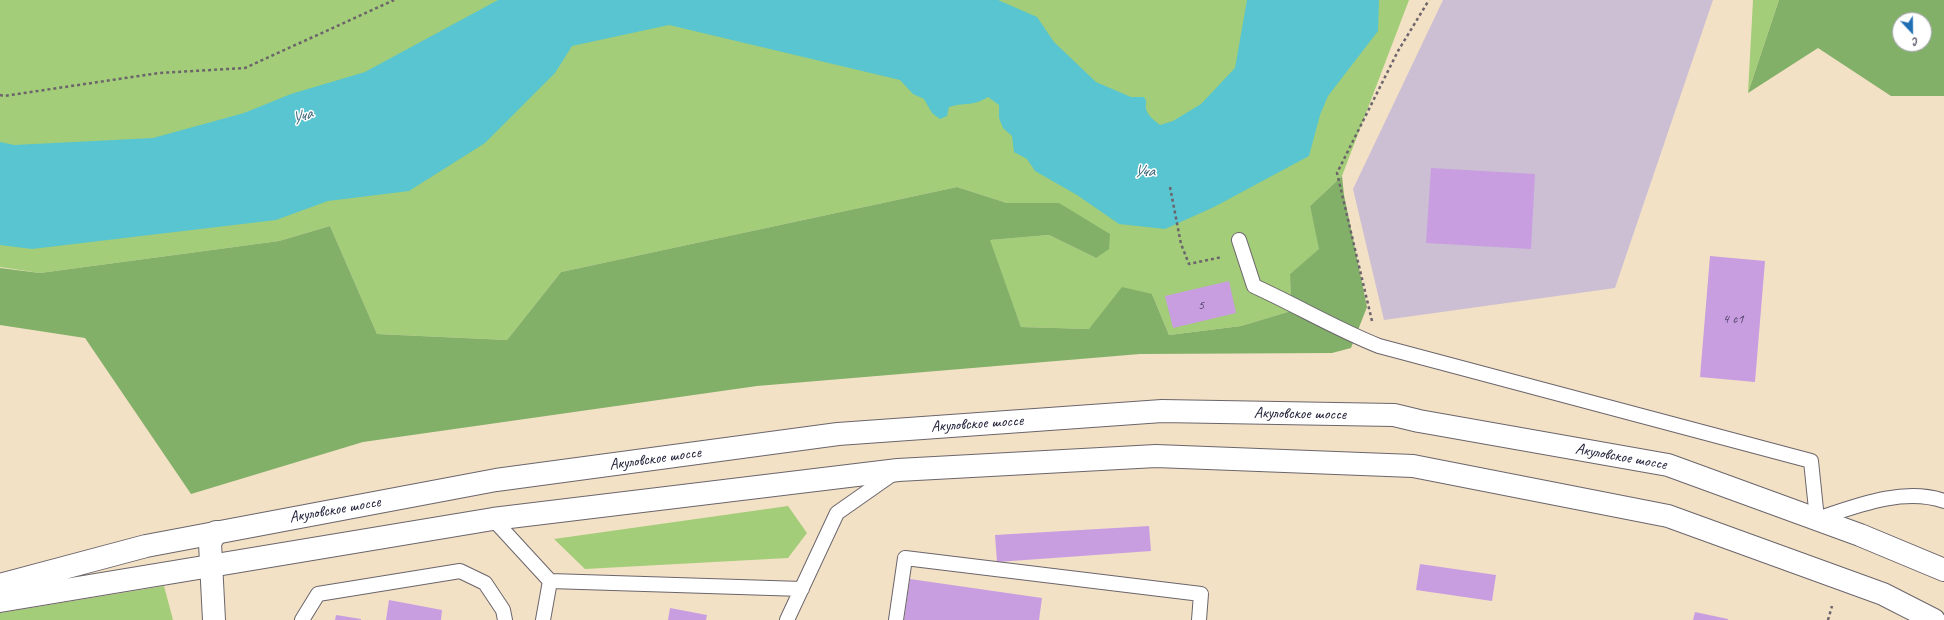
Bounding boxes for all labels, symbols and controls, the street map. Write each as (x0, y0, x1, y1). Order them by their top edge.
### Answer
north arrow (1892, 12, 1932, 52)
text: С (1911, 35, 1921, 50)
water label: Уча (289, 104, 315, 130)
water label: Уча (1133, 161, 1155, 183)
house number: 5 (1198, 297, 1204, 313)
house number: 4 с1 (1723, 311, 1743, 327)
street label: Акуловское шоссе (1254, 404, 1346, 424)
street label: Акуловское шоссе (930, 411, 1024, 437)
street label: Акуловское шоссе (1574, 440, 1668, 474)
street label: Акуловское шоссе (608, 443, 702, 475)
street label: Акуловское шоссе (288, 493, 382, 527)

